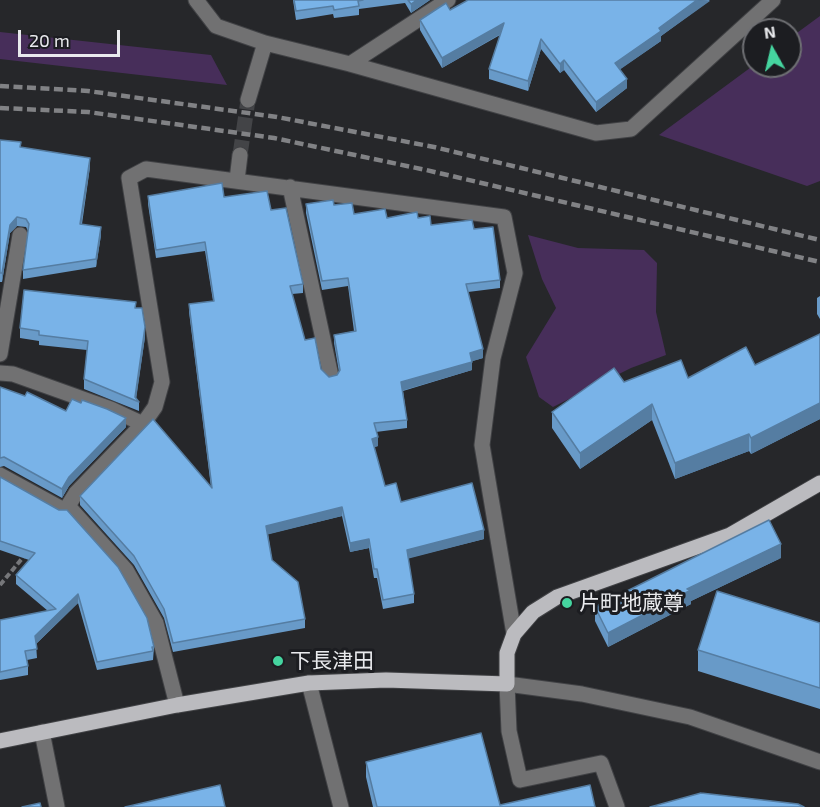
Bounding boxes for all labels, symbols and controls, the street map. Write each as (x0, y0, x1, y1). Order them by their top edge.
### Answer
scale bar (21, 18, 123, 56)
north arrow (742, 18, 802, 78)
text: N (763, 21, 777, 42)
text: 20 m (29, 29, 70, 51)
place label: 片町地蔵尊 (579, 590, 684, 616)
marker: 片町地蔵尊 (560, 596, 574, 610)
place label: 下長津田 (290, 648, 374, 674)
marker: 下長津田 (271, 654, 285, 668)

